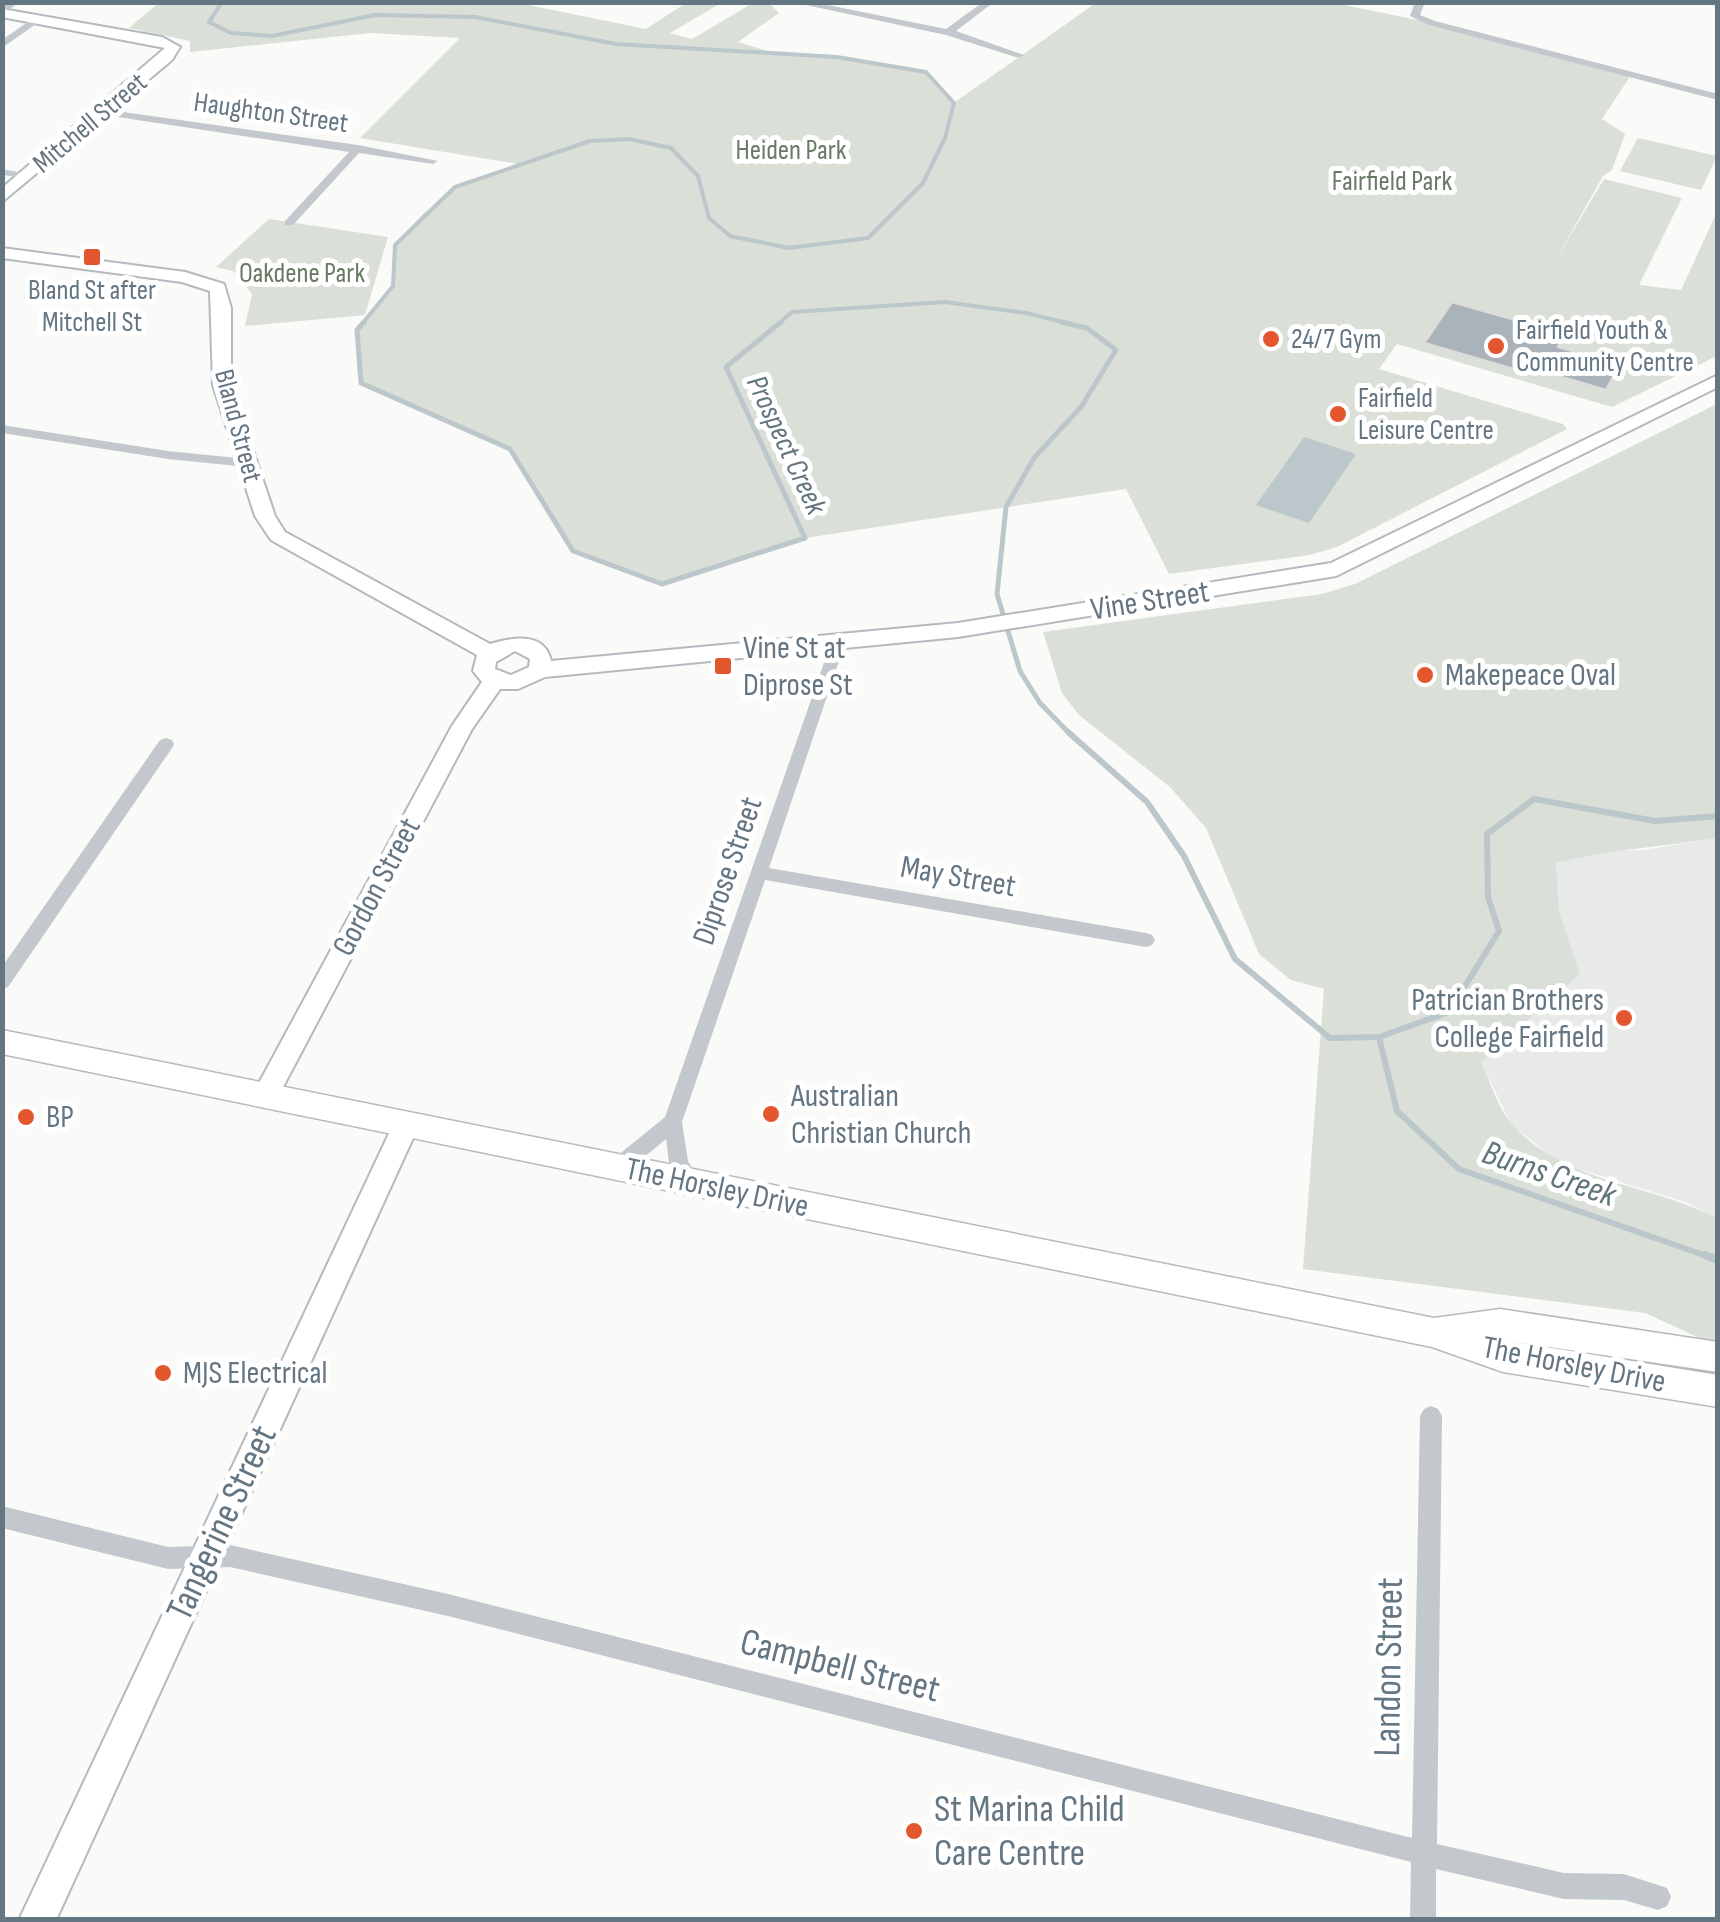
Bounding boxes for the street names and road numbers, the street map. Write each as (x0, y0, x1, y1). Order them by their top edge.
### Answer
street label: Mitchell Street (26, 66, 154, 180)
street label: Haughton Street (192, 86, 350, 140)
street label: Bland Street (207, 366, 269, 486)
street label: Vine Street (1088, 572, 1212, 630)
street label: Diprose Street (685, 792, 771, 950)
street label: Gordon Street (324, 811, 430, 963)
street label: May Street (897, 848, 1019, 906)
street label: The Horsley Drive (622, 1150, 812, 1226)
street label: The Horsley Drive (1479, 1328, 1669, 1402)
street label: Tangerine Street (157, 1418, 287, 1628)
street label: Landon Street (1365, 1577, 1413, 1757)
street label: Campbell Street (736, 1619, 944, 1713)

